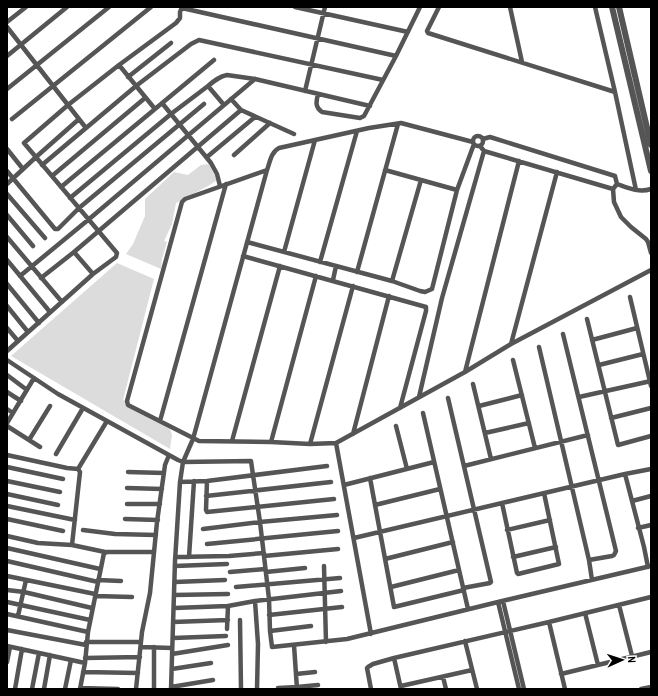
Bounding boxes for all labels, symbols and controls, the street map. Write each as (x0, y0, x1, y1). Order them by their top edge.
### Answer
north arrow (602, 640, 642, 680)
text: N (625, 656, 639, 663)

